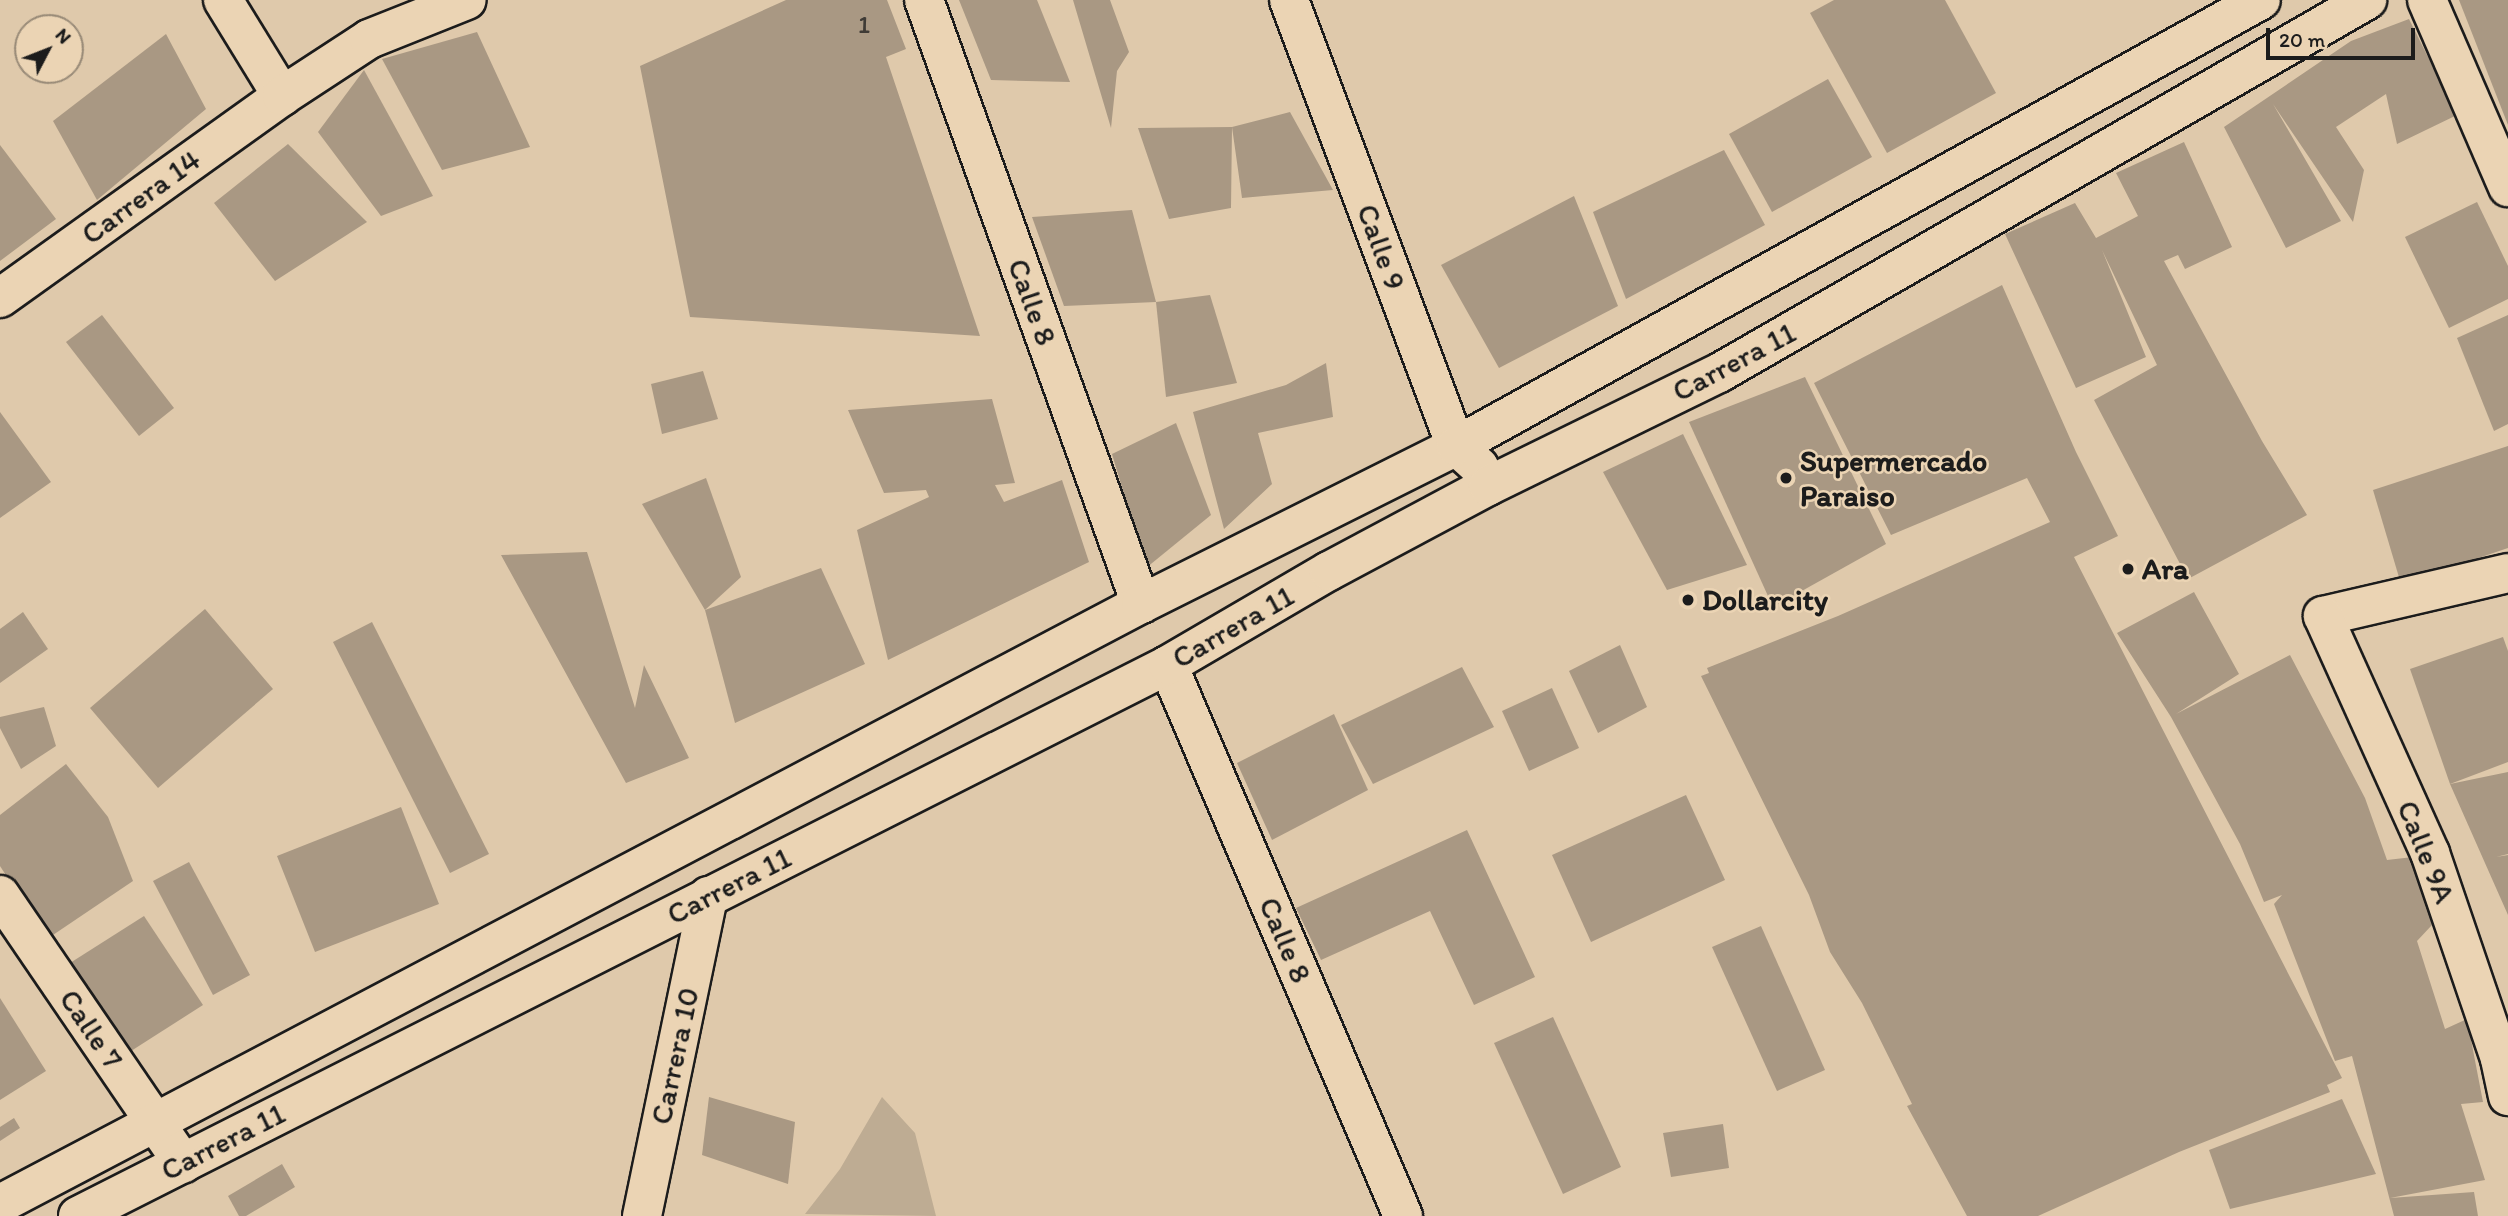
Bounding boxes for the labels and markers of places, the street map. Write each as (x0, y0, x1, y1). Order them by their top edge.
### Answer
place label: Supermercado Paraiso (1800, 443, 1987, 514)
marker: Supermercado Paraiso (1778, 470, 1794, 486)
place label: Ara (2142, 551, 2189, 587)
marker: Ara (2120, 561, 2136, 577)
place label: Dollarcity (1702, 582, 1828, 618)
marker: Dollarcity (1680, 592, 1696, 608)

